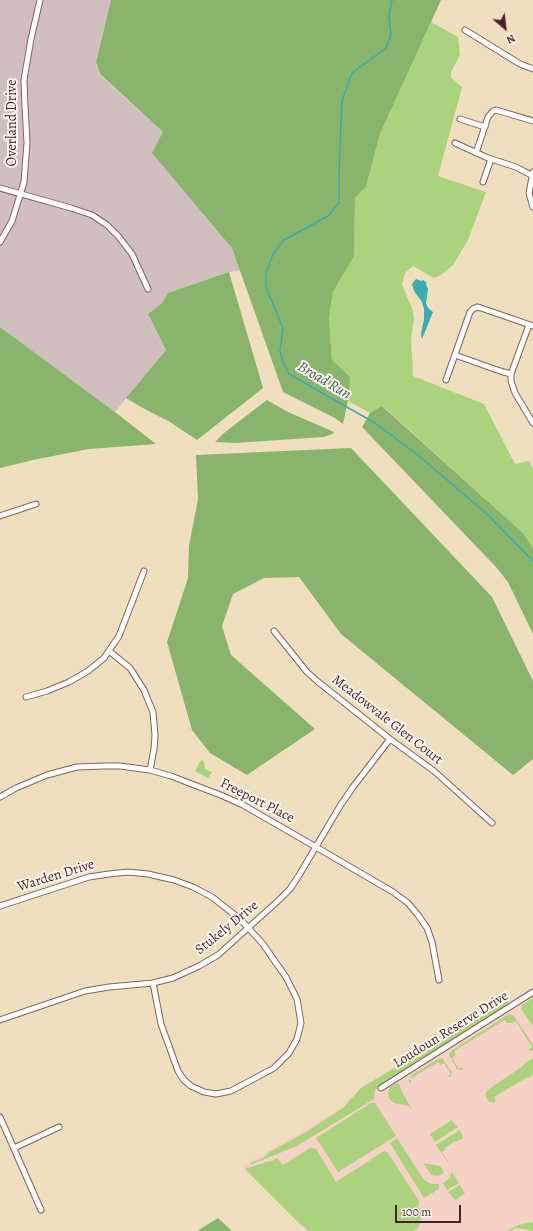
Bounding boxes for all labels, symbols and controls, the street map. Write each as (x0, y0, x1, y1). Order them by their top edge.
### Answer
north arrow (485, 8, 525, 48)
text: N (504, 31, 518, 48)
street label: Overland Drive (5, 80, 21, 166)
water label: Broad Run (294, 358, 354, 404)
street label: Meadowvale Glen Court (328, 672, 446, 768)
street label: Freeport Place (217, 775, 297, 827)
street label: Warden Drive (16, 856, 96, 896)
street label: Stukely Drive (192, 897, 262, 959)
street label: Loudoun Reserve Drive (390, 988, 512, 1072)
scale bar (397, 1197, 463, 1223)
text: 100 m (402, 1204, 431, 1220)

